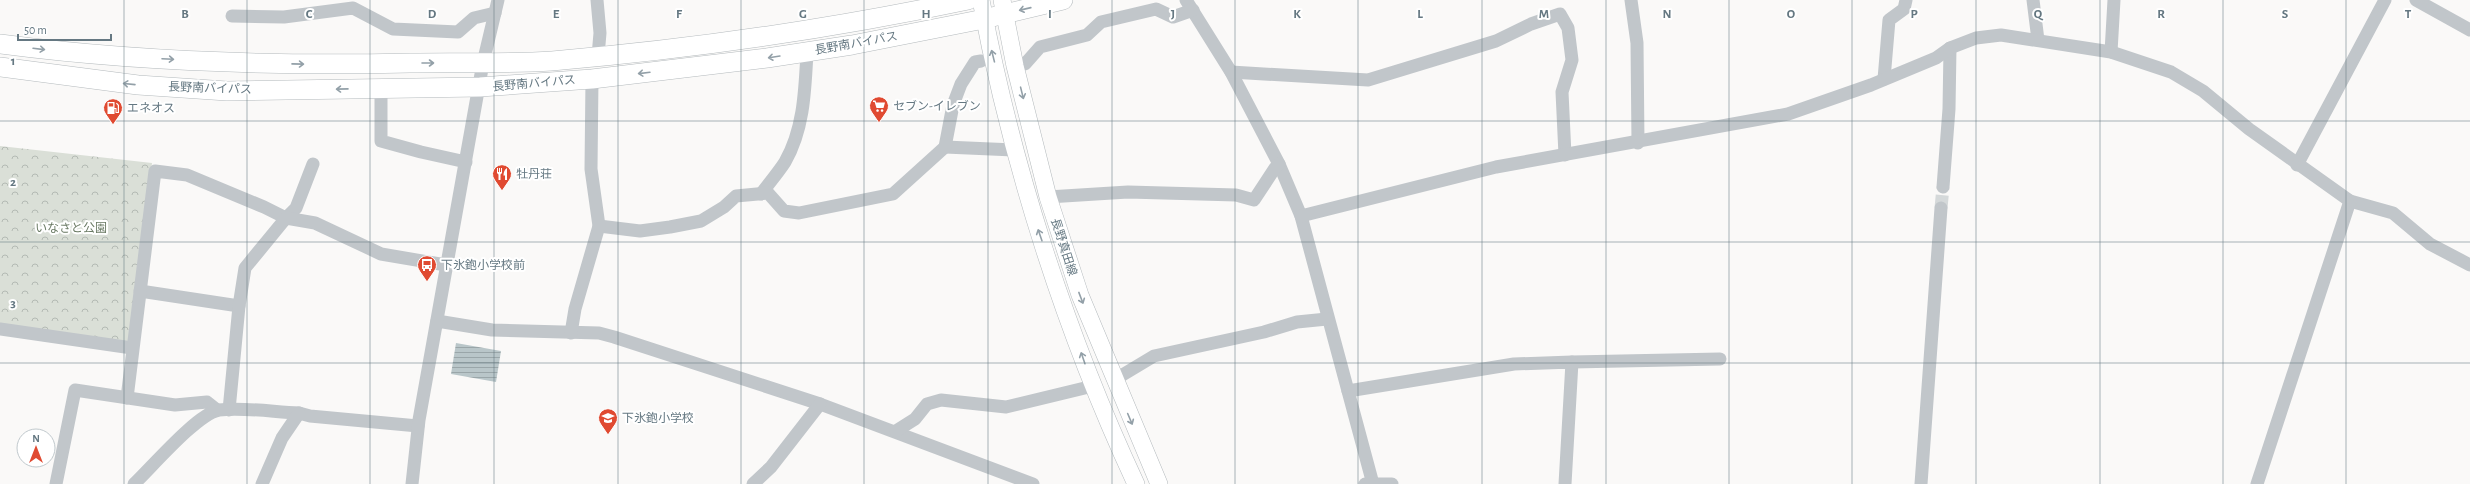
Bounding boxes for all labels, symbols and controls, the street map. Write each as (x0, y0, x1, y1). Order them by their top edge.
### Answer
one-way arrow (1019, 6, 1032, 13)
text: B (181, 8, 189, 21)
text: C (306, 8, 313, 21)
text: D (428, 8, 437, 21)
text: E (553, 8, 560, 21)
text: F (676, 8, 683, 21)
text: G (799, 8, 807, 21)
text: H (921, 8, 931, 21)
text: I (1048, 8, 1052, 21)
text: J (1171, 8, 1175, 21)
text: K (1293, 8, 1301, 21)
text: L (1417, 8, 1423, 21)
text: M (1539, 8, 1549, 21)
text: N (1662, 8, 1672, 21)
text: O (1787, 8, 1796, 21)
text: P (1910, 8, 1918, 21)
text: Q (2034, 8, 2044, 21)
text: R (2157, 8, 2165, 21)
text: S (2282, 8, 2289, 21)
text: T (2405, 8, 2412, 21)
scale bar (18, 16, 111, 42)
text: 50 m (24, 24, 47, 36)
street label: 長野南バイパス (814, 29, 898, 56)
one-way arrow (32, 46, 45, 53)
one-way arrow (988, 49, 996, 62)
one-way arrow (767, 53, 780, 61)
text: 1 (11, 55, 15, 68)
one-way arrow (161, 55, 174, 62)
one-way arrow (421, 59, 434, 67)
one-way arrow (291, 60, 304, 68)
one-way arrow (638, 69, 651, 77)
street label: 長野南バイパス (492, 72, 576, 93)
one-way arrow (123, 80, 136, 87)
street label: 長野南バイパス (168, 80, 252, 95)
one-way arrow (336, 85, 349, 93)
one-way arrow (1018, 86, 1026, 99)
supermarket icon: セブン-イレブン (868, 95, 890, 123)
fuel station icon: エネオス (102, 97, 124, 125)
place label: セブン-イレブン (893, 99, 981, 112)
place label: エネオス (127, 102, 175, 114)
restaurant icon: 牡丹荘 (491, 163, 513, 191)
place label: 牡丹荘 (516, 168, 552, 180)
text: 2 (10, 176, 16, 189)
street label: 長野真田線 (1049, 216, 1080, 277)
park label: いなさと公園 (35, 222, 107, 234)
one-way arrow (1036, 230, 1044, 242)
bus stop icon: 下氷鉋小学校前 (416, 254, 438, 282)
place label: 下氷鉋小学校前 (441, 258, 525, 271)
one-way arrow (1078, 292, 1086, 304)
text: 3 (10, 297, 16, 310)
one-way arrow (1079, 352, 1087, 364)
school or university icon: 下氷鉋小学校 (597, 407, 619, 435)
place label: 下氷鉋小学校 (622, 411, 694, 424)
one-way arrow (1127, 412, 1134, 424)
north arrow (16, 428, 56, 468)
text: N (32, 433, 40, 444)

